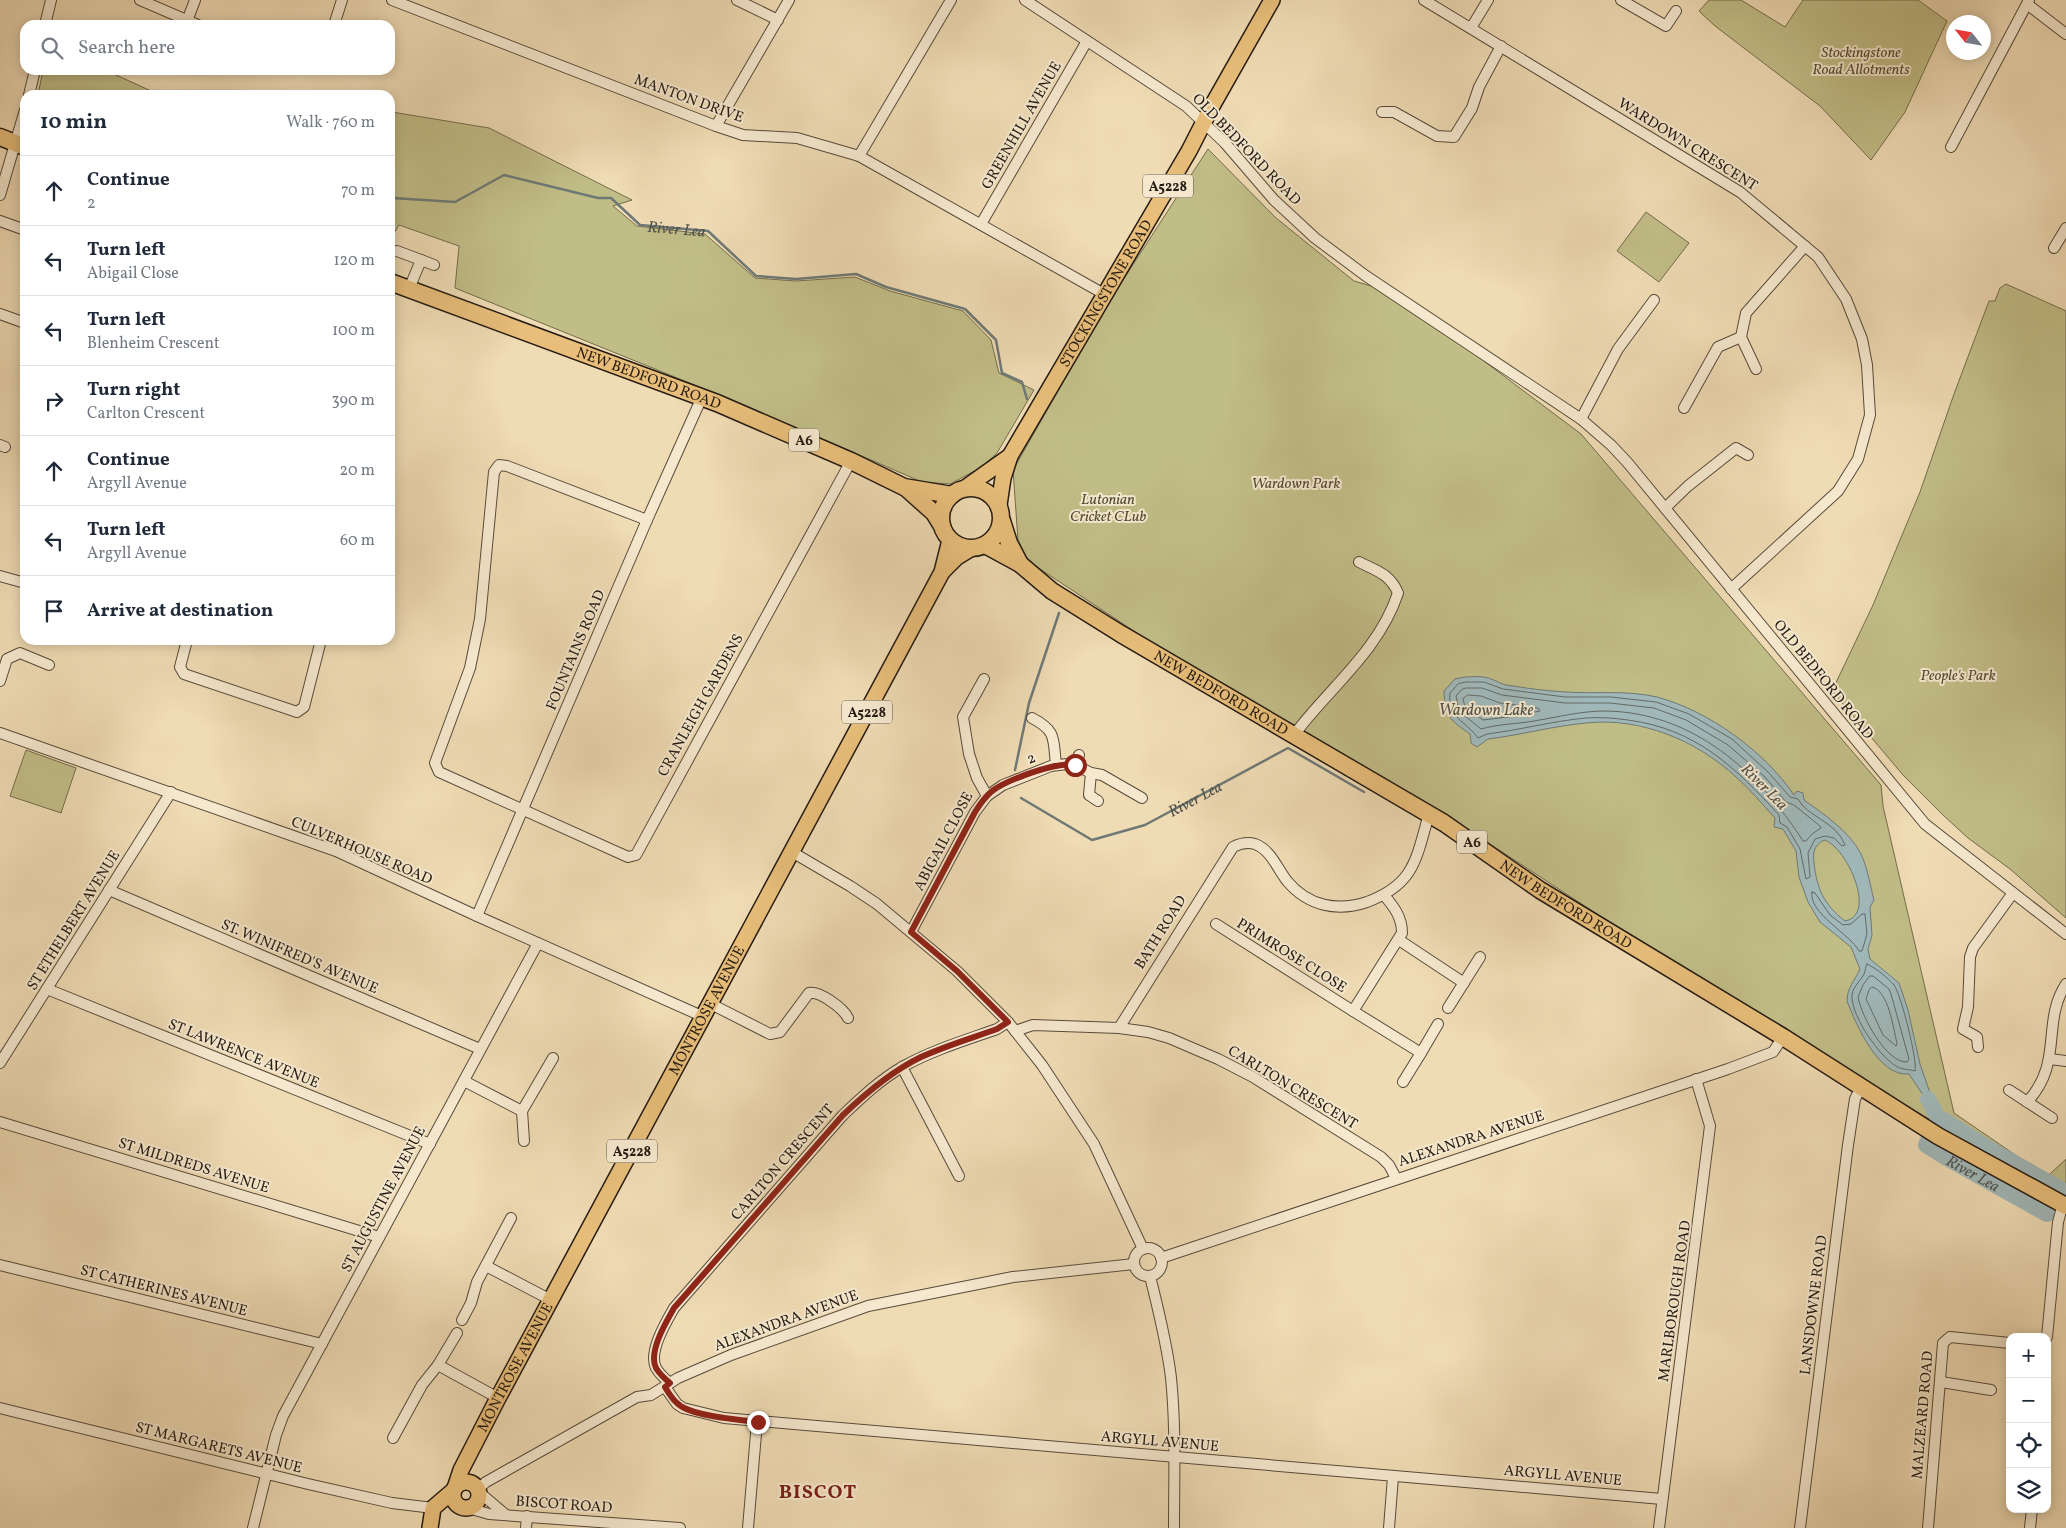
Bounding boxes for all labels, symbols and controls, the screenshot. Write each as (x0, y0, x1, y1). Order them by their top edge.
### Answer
north arrow (1946, 15, 1991, 60)
search box (20, 20, 395, 75)
icon: search (38, 34, 66, 62)
text: Search here (78, 35, 175, 61)
park label: Stockingstone Road Allotments (1812, 43, 1910, 81)
street label: GREENHILL AVENUE (977, 58, 1068, 194)
street label: MANTON DRIVE (631, 70, 746, 129)
street label: OLD BEDFORD ROAD (1187, 89, 1305, 211)
street label: WARDOWN CRESCENT (1613, 94, 1761, 197)
text: 10 min (40, 108, 107, 137)
text: Walk · 760 m (286, 112, 375, 134)
text: Continue (87, 167, 170, 193)
road number: A5228 (1143, 175, 1193, 198)
icon: ahead (40, 177, 68, 205)
text: 70 m (341, 180, 375, 202)
text: 2 (87, 193, 96, 215)
street label: STOCKINGSTONE ROAD (1055, 216, 1158, 372)
water label: River Lea (646, 217, 707, 244)
text: Turn left (87, 237, 166, 263)
icon: left (40, 247, 68, 275)
text: 120 m (333, 250, 375, 272)
text: Abigail Close (87, 263, 179, 285)
text: Turn left (87, 307, 166, 333)
icon: left (40, 317, 68, 345)
text: 100 m (332, 320, 375, 342)
text: Blenheim Crescent (87, 333, 220, 355)
street label: NEW BEDFORD ROAD (573, 343, 724, 416)
text: Turn right (87, 377, 180, 403)
icon: right (40, 387, 68, 415)
text: 390 m (332, 390, 375, 412)
text: Carlton Crescent (87, 403, 205, 425)
road number: A6 (789, 428, 819, 452)
text: Continue (87, 447, 170, 473)
icon: ahead (40, 457, 68, 485)
text: 20 m (340, 460, 375, 482)
text: Argyll Avenue (87, 473, 187, 495)
park label: Wardown Park (1251, 474, 1341, 495)
park label: Lutonian Cricket CLub (1070, 490, 1146, 528)
text: Turn left (87, 517, 166, 543)
icon: left (40, 527, 68, 555)
text: 60 m (340, 530, 375, 552)
text: Argyll Avenue (87, 543, 187, 565)
street label: FOUNTAINS ROAD (541, 587, 611, 714)
icon: arrive (40, 597, 68, 625)
text: Arrive at destination (87, 598, 273, 624)
street label: OLD BEDFORD ROAD (1768, 616, 1878, 744)
street label: CRANLEIGH GARDENS (653, 630, 749, 781)
street label: NEW BEDFORD ROAD (1149, 646, 1292, 742)
park label: People's Park (1920, 666, 1996, 687)
road number: A5228 (842, 700, 892, 724)
water label: Wardown Lake (1439, 700, 1533, 722)
street label: 2 (1024, 748, 1039, 771)
route start (1064, 754, 1087, 777)
water label: River Lea (1735, 759, 1792, 816)
water label: River Lea (1165, 776, 1227, 824)
street label: ABIGAIL CLOSE (909, 788, 979, 895)
street label: CULVERHOUSE ROAD (288, 812, 435, 891)
road number: A6 (1457, 830, 1487, 854)
street label: ST ETHELBERT AVENUE (23, 847, 126, 995)
street label: NEW BEDFORD ROAD (1495, 856, 1635, 955)
street label: BATH ROAD (1130, 892, 1192, 974)
street label: PRIMROSE CLOSE (1232, 914, 1350, 999)
street label: ST. WINIFRED'S AVENUE (218, 915, 381, 1000)
street label: MONTROSE AVENUE (664, 943, 751, 1079)
street label: ST LAWRENCE AVENUE (165, 1014, 322, 1094)
street label: CARLTON CRESCENT (1223, 1041, 1361, 1135)
street label: CARLTON CRESCENT (727, 1100, 840, 1226)
street label: ALEXANDRA AVENUE (1396, 1106, 1547, 1173)
street label: ST AUGUSTINE AVENUE (337, 1123, 432, 1276)
street label: ST MILDREDS AVENUE (115, 1133, 272, 1199)
road number: A5228 (607, 1140, 657, 1162)
water label: River Lea (1942, 1151, 2004, 1199)
street label: MARLBOROUGH ROAD (1654, 1219, 1697, 1383)
street label: LANSDOWNE ROAD (1795, 1234, 1833, 1376)
street label: ST CATHERINES AVENUE (78, 1261, 249, 1322)
street label: ALEXANDRA AVENUE (711, 1285, 862, 1357)
street label: MONTROSE AVENUE (473, 1299, 559, 1436)
map controls (2006, 1333, 2051, 1513)
button: + (2006, 1333, 2051, 1378)
street label: MALZEARD ROAD (1907, 1350, 1940, 1480)
button: − (2006, 1378, 2051, 1423)
route end (747, 1411, 770, 1434)
street label: ST MARGARETS AVENUE (133, 1418, 304, 1479)
button: locate (2006, 1423, 2051, 1468)
street label: ARGYLL AVENUE (1100, 1427, 1220, 1458)
street label: ARGYLL AVENUE (1503, 1461, 1623, 1492)
button: layers (2006, 1468, 2051, 1513)
district label: BISCOT (779, 1479, 857, 1507)
street label: BISCOT ROAD (515, 1492, 613, 1519)

